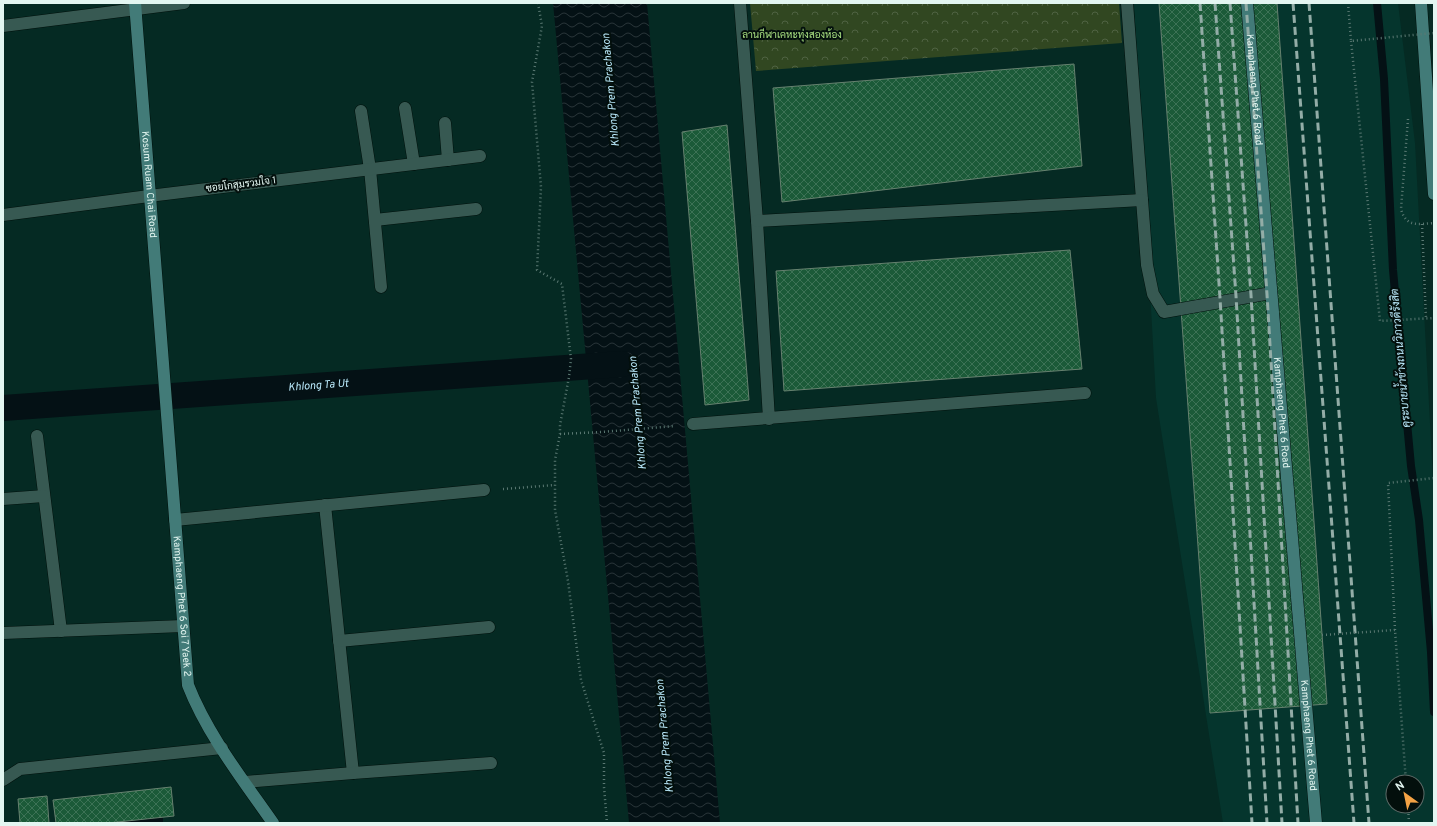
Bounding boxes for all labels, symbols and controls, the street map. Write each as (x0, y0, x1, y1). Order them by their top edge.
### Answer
park label: ลานกีฬาเคหะทุ่งสองห้อง (742, 28, 842, 42)
water label: Khlong Prem Prachakon (599, 33, 623, 147)
street label: Kamphaeng Phet 6 Road (1243, 34, 1265, 146)
street label: Kosum Ruam Chai Road (138, 131, 160, 238)
street label: ซอยโกสุมรวมใจ 1 (205, 173, 277, 196)
water label: คูระบายน้ำข้างถนนวิภาวดีรังสิต (1383, 288, 1414, 428)
water label: Khlong Prem Prachakon (626, 356, 650, 470)
street label: Kamphaeng Phet 6 Road (1270, 356, 1293, 469)
water label: Khlong Ta Ut (288, 376, 350, 395)
street label: Kamphaeng Phet 6 Soi 7 Yaek 2 (170, 535, 194, 677)
water label: Khlong Prem Prachakon (653, 679, 677, 793)
street label: Kamphaeng Phet 6 Road (1297, 679, 1320, 792)
north arrow (1385, 774, 1425, 814)
text: N (1393, 778, 1407, 794)

